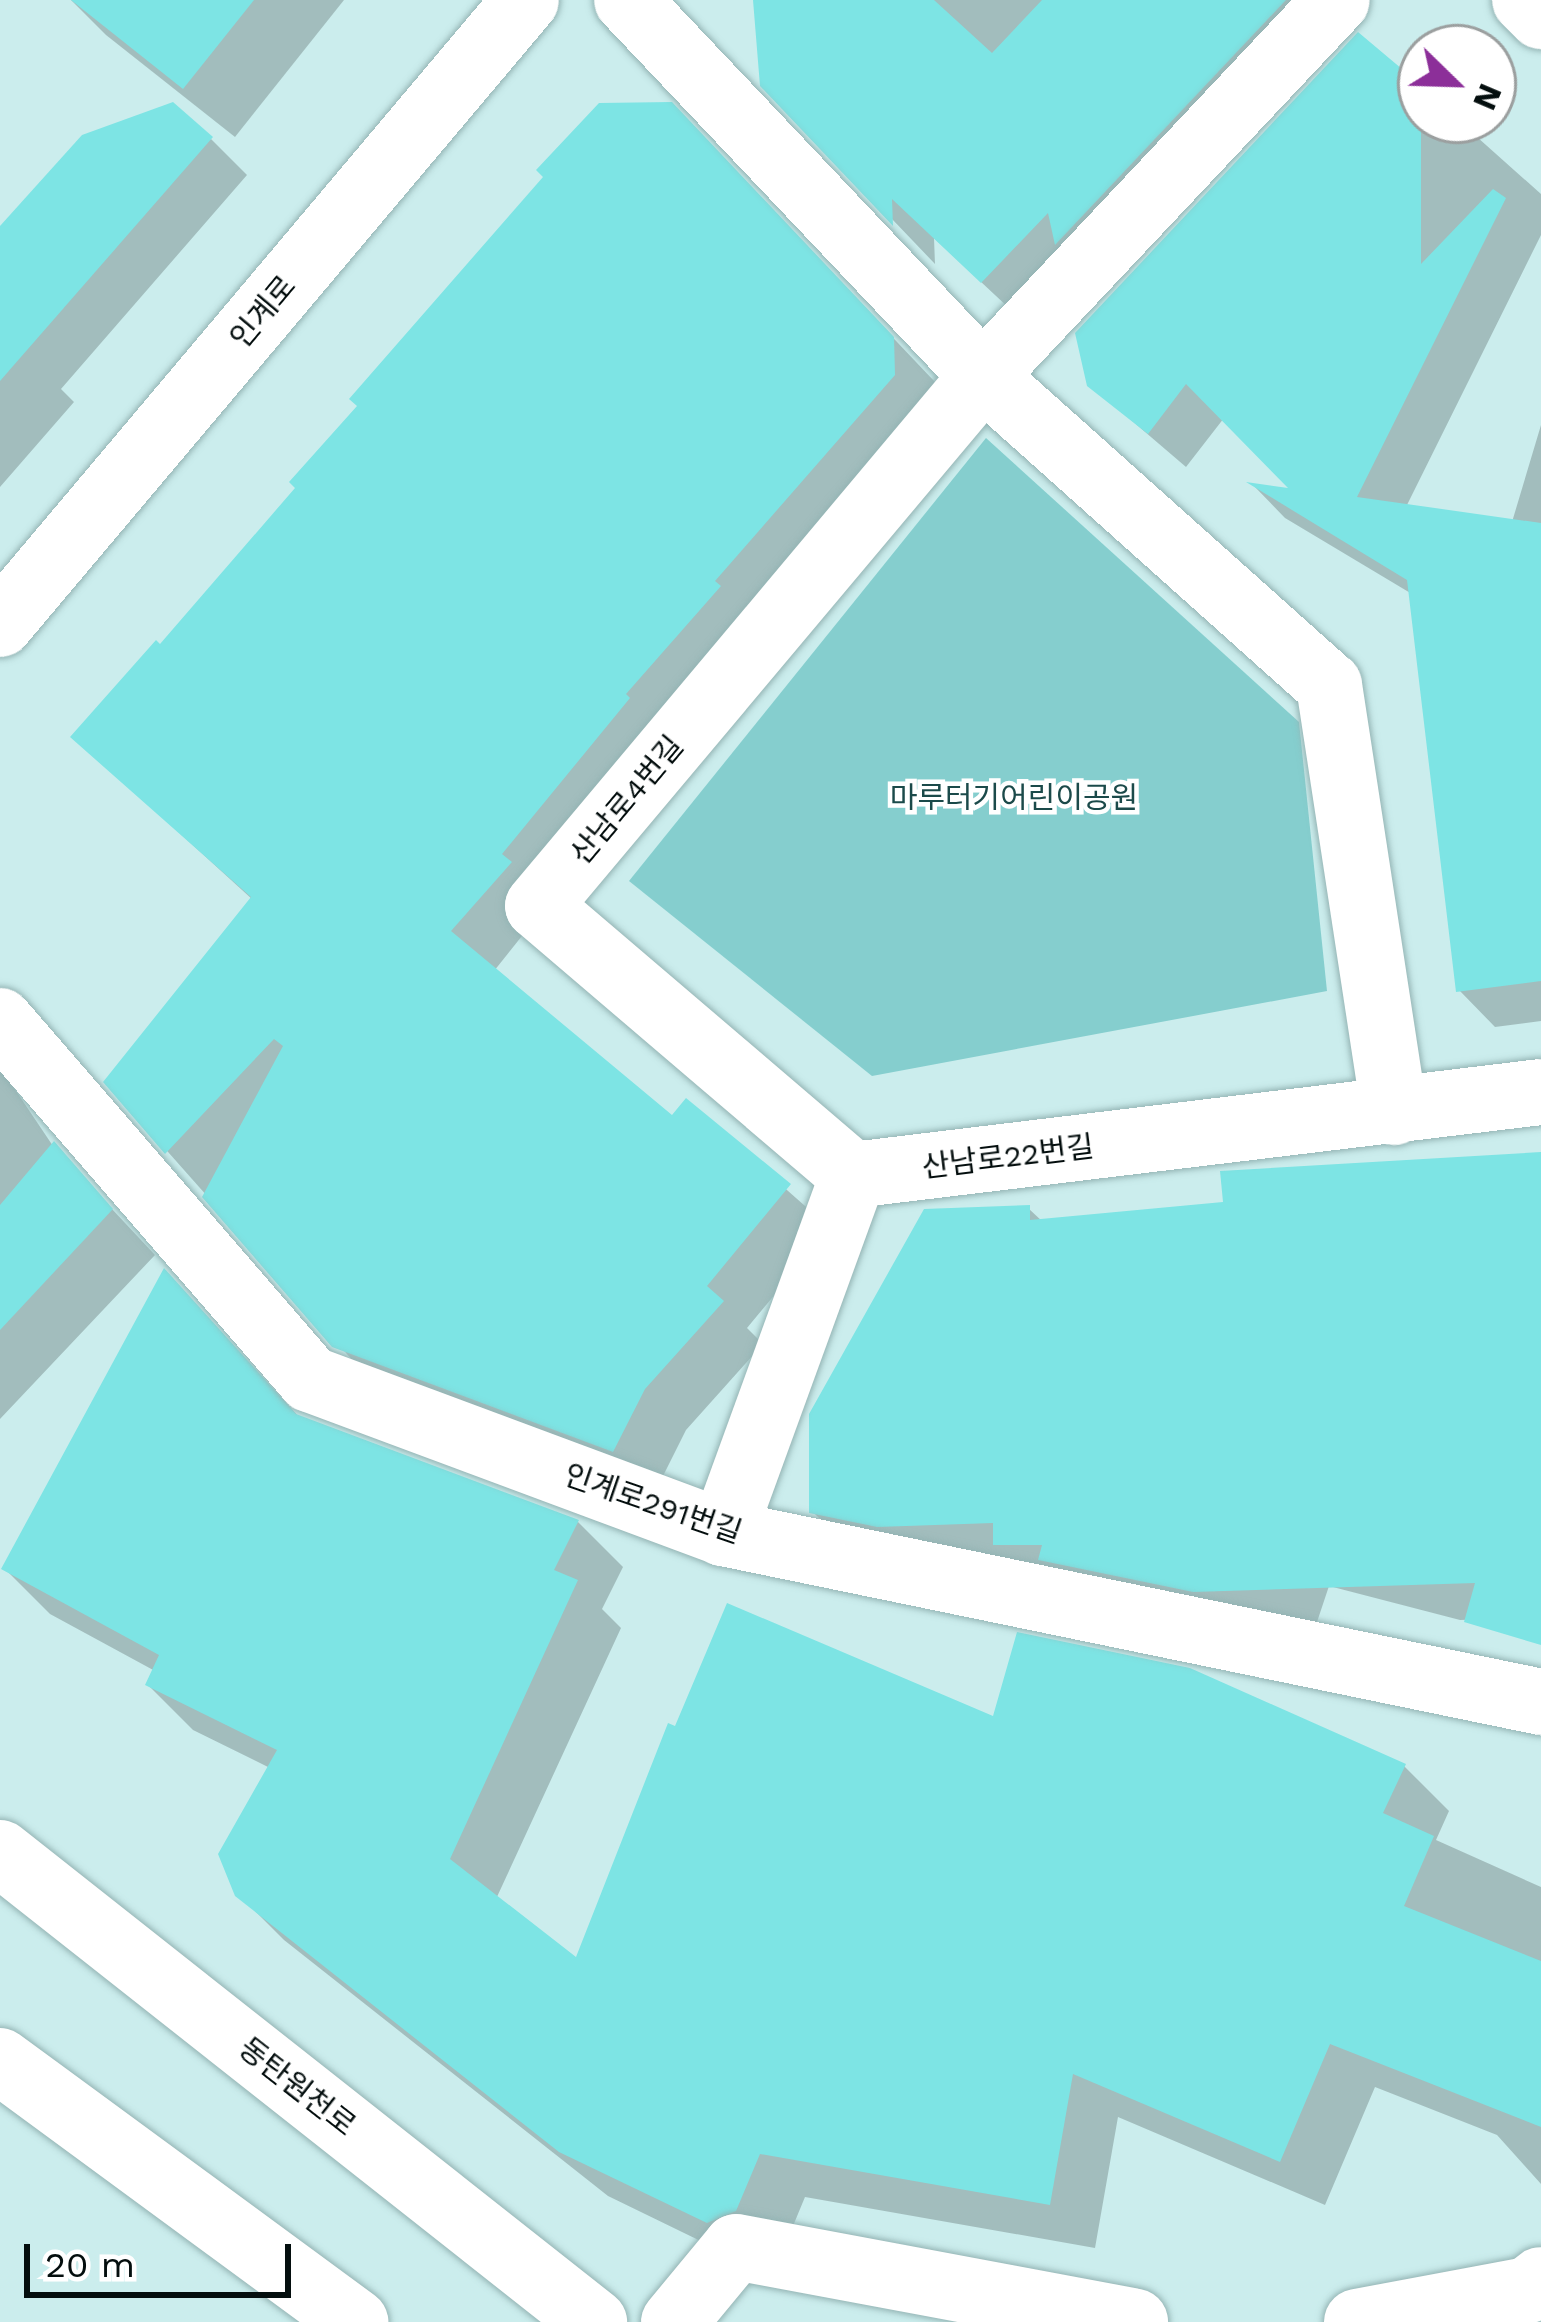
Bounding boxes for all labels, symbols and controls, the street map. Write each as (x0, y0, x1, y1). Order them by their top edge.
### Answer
north arrow (1397, 24, 1517, 144)
text: N (1465, 78, 1511, 116)
street label: 인계로 (223, 269, 303, 355)
street label: 산남로4번길 (563, 729, 691, 871)
park label: 마루터기어린이공원 (890, 780, 1138, 816)
street label: 산남로22번길 (920, 1129, 1096, 1185)
street label: 인계로291번길 (559, 1457, 747, 1551)
street label: 동탄원천로 (232, 2030, 362, 2144)
scale bar (30, 2220, 297, 2294)
text: 20 m (45, 2244, 135, 2286)

